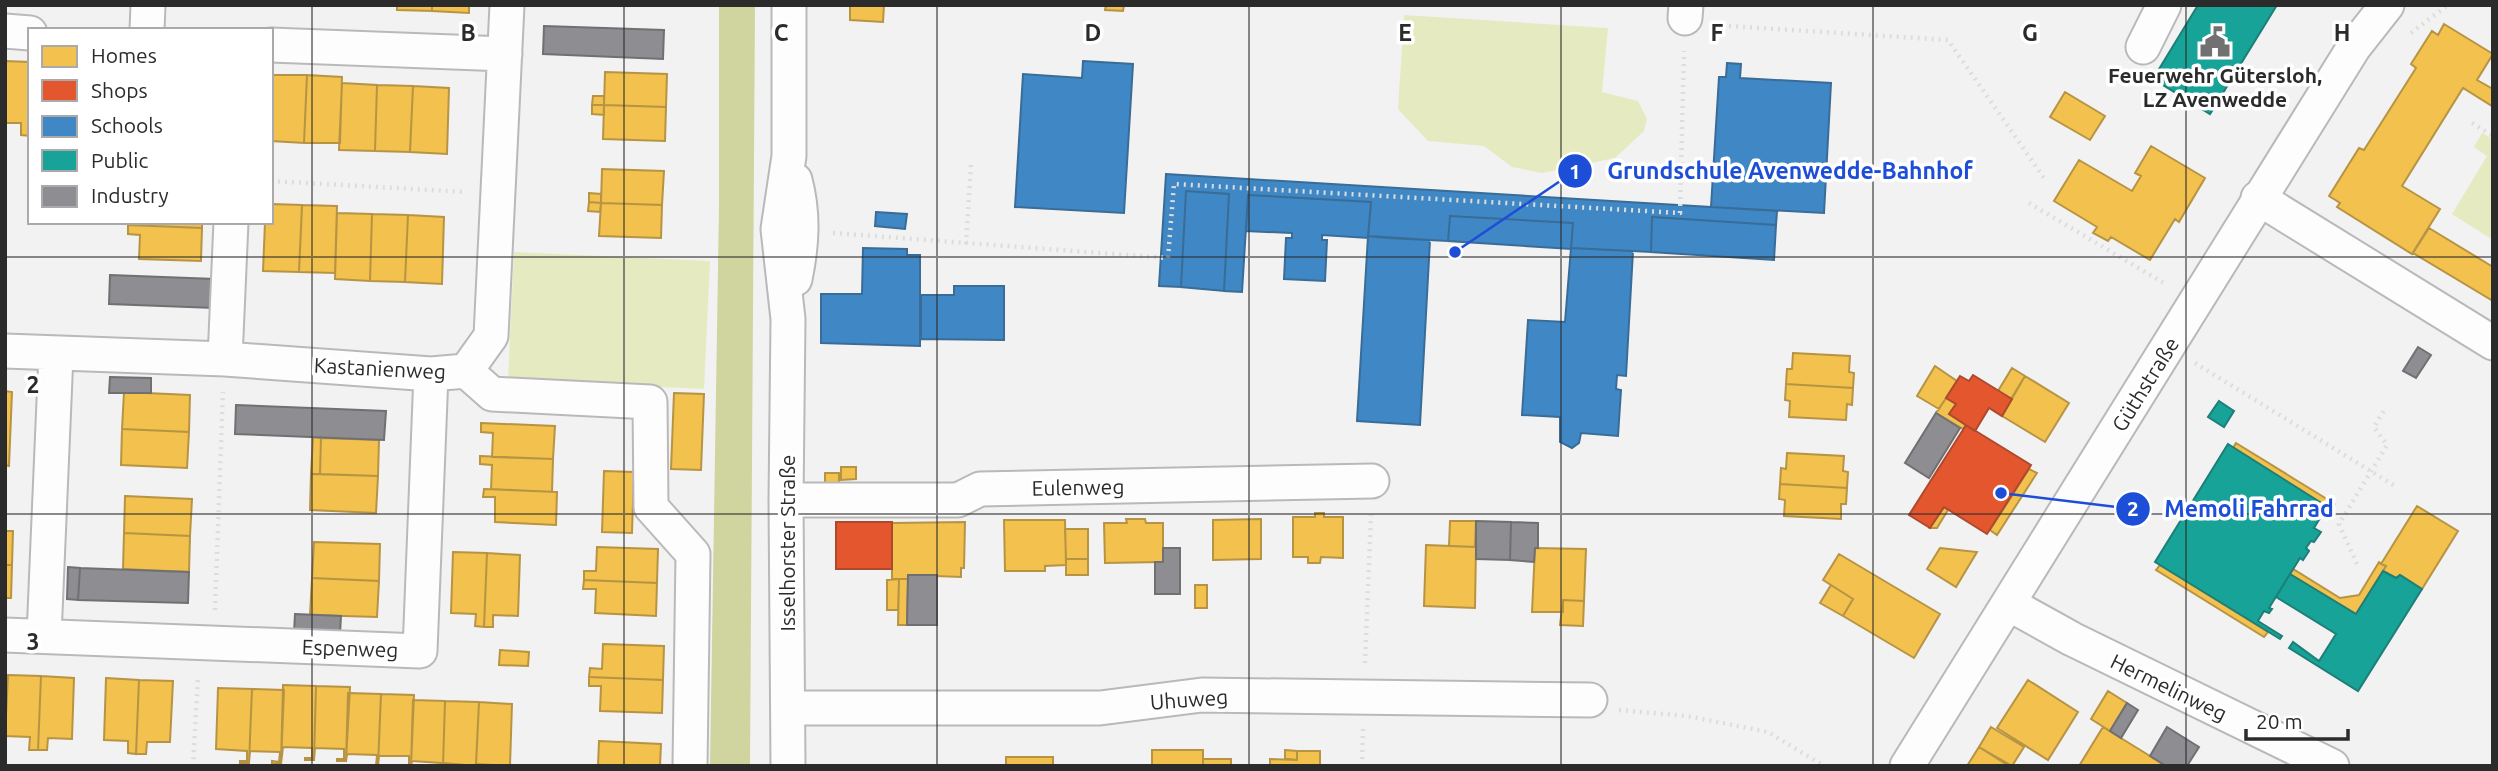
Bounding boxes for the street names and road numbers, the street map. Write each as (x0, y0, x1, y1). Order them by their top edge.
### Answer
street label: Güthstraße (2107, 332, 2183, 436)
street label: Kastanienweg (313, 353, 447, 383)
street label: Isselhorster Straße (775, 455, 799, 631)
street label: Eulenweg (1031, 474, 1125, 500)
street label: Espenweg (301, 634, 399, 662)
street label: Hermelinweg (2107, 649, 2231, 725)
street label: Uhuweg (1149, 684, 1229, 714)

